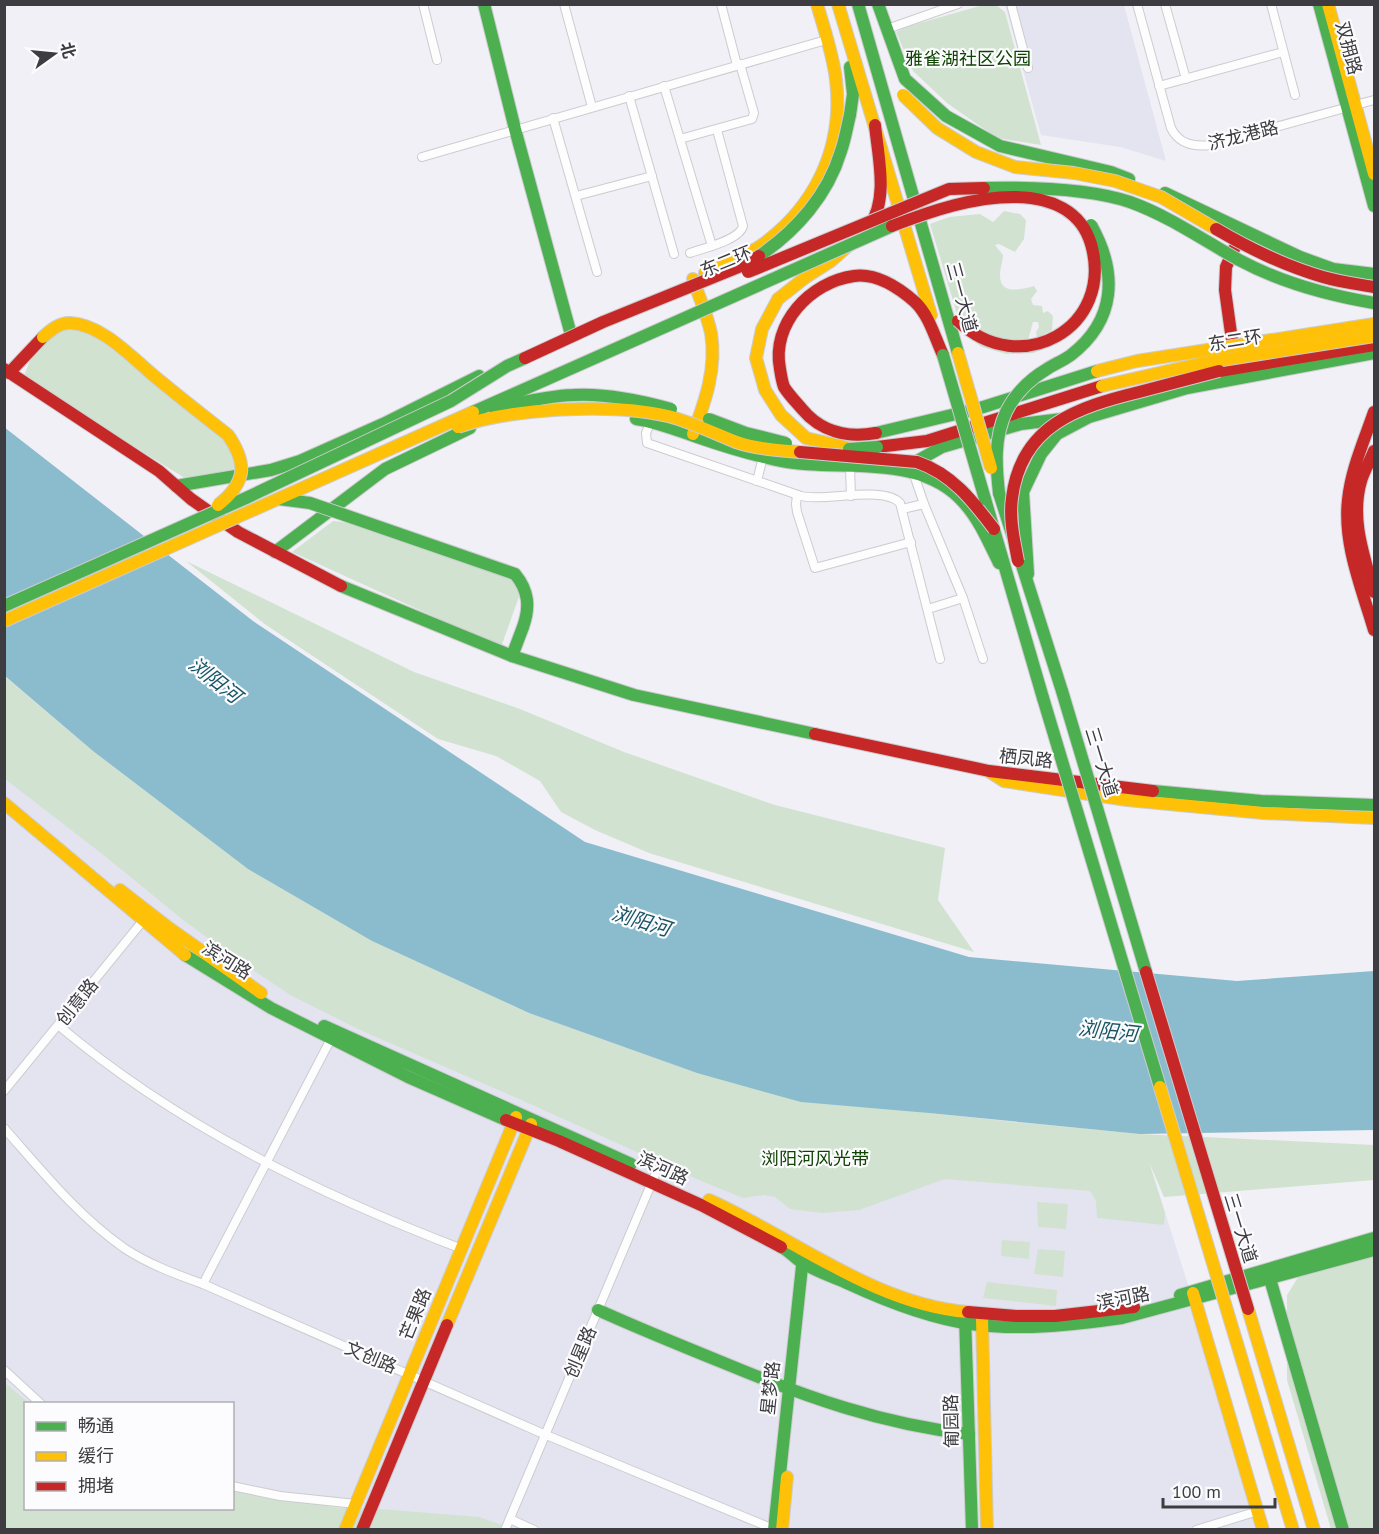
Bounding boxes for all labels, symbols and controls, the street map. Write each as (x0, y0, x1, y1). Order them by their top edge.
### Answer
street label: 双拥路 (1331, 19, 1367, 77)
north arrow (24, 24, 84, 84)
text: 北 (57, 40, 80, 60)
park label: 雅雀湖社区公园 (905, 47, 1031, 70)
street label: 济龙港路 (1205, 115, 1281, 155)
street label: 东二环 (697, 240, 755, 282)
street label: 三一大道 (942, 259, 982, 335)
street label: 东二环 (1207, 324, 1263, 356)
water label: 浏阳河 (183, 651, 250, 711)
street label: 三一大道 (1080, 724, 1124, 800)
street label: 栖凤路 (998, 744, 1054, 772)
water label: 浏阳河 (609, 900, 677, 943)
street label: 滨河路 (198, 936, 256, 984)
street label: 创意路 (51, 974, 103, 1030)
water label: 浏阳河 (1077, 1015, 1143, 1047)
street label: 滨河路 (634, 1146, 692, 1190)
park label: 浏阳河风光带 (761, 1147, 869, 1170)
street label: 三一大道 (1219, 1190, 1263, 1266)
street label: 滨河路 (1094, 1282, 1152, 1314)
street label: 芒果路 (394, 1285, 436, 1343)
street label: 创星路 (559, 1323, 601, 1381)
street label: 文创路 (342, 1336, 400, 1378)
street label: 星梦路 (756, 1360, 784, 1416)
street label: 匍园路 (939, 1394, 963, 1448)
legend (24, 1402, 234, 1510)
text: 畅通 (78, 1414, 114, 1437)
text: 缓行 (78, 1444, 114, 1467)
scale bar (1163, 1471, 1276, 1509)
text: 拥堵 (78, 1474, 114, 1497)
text: 100 m (1172, 1480, 1221, 1503)

